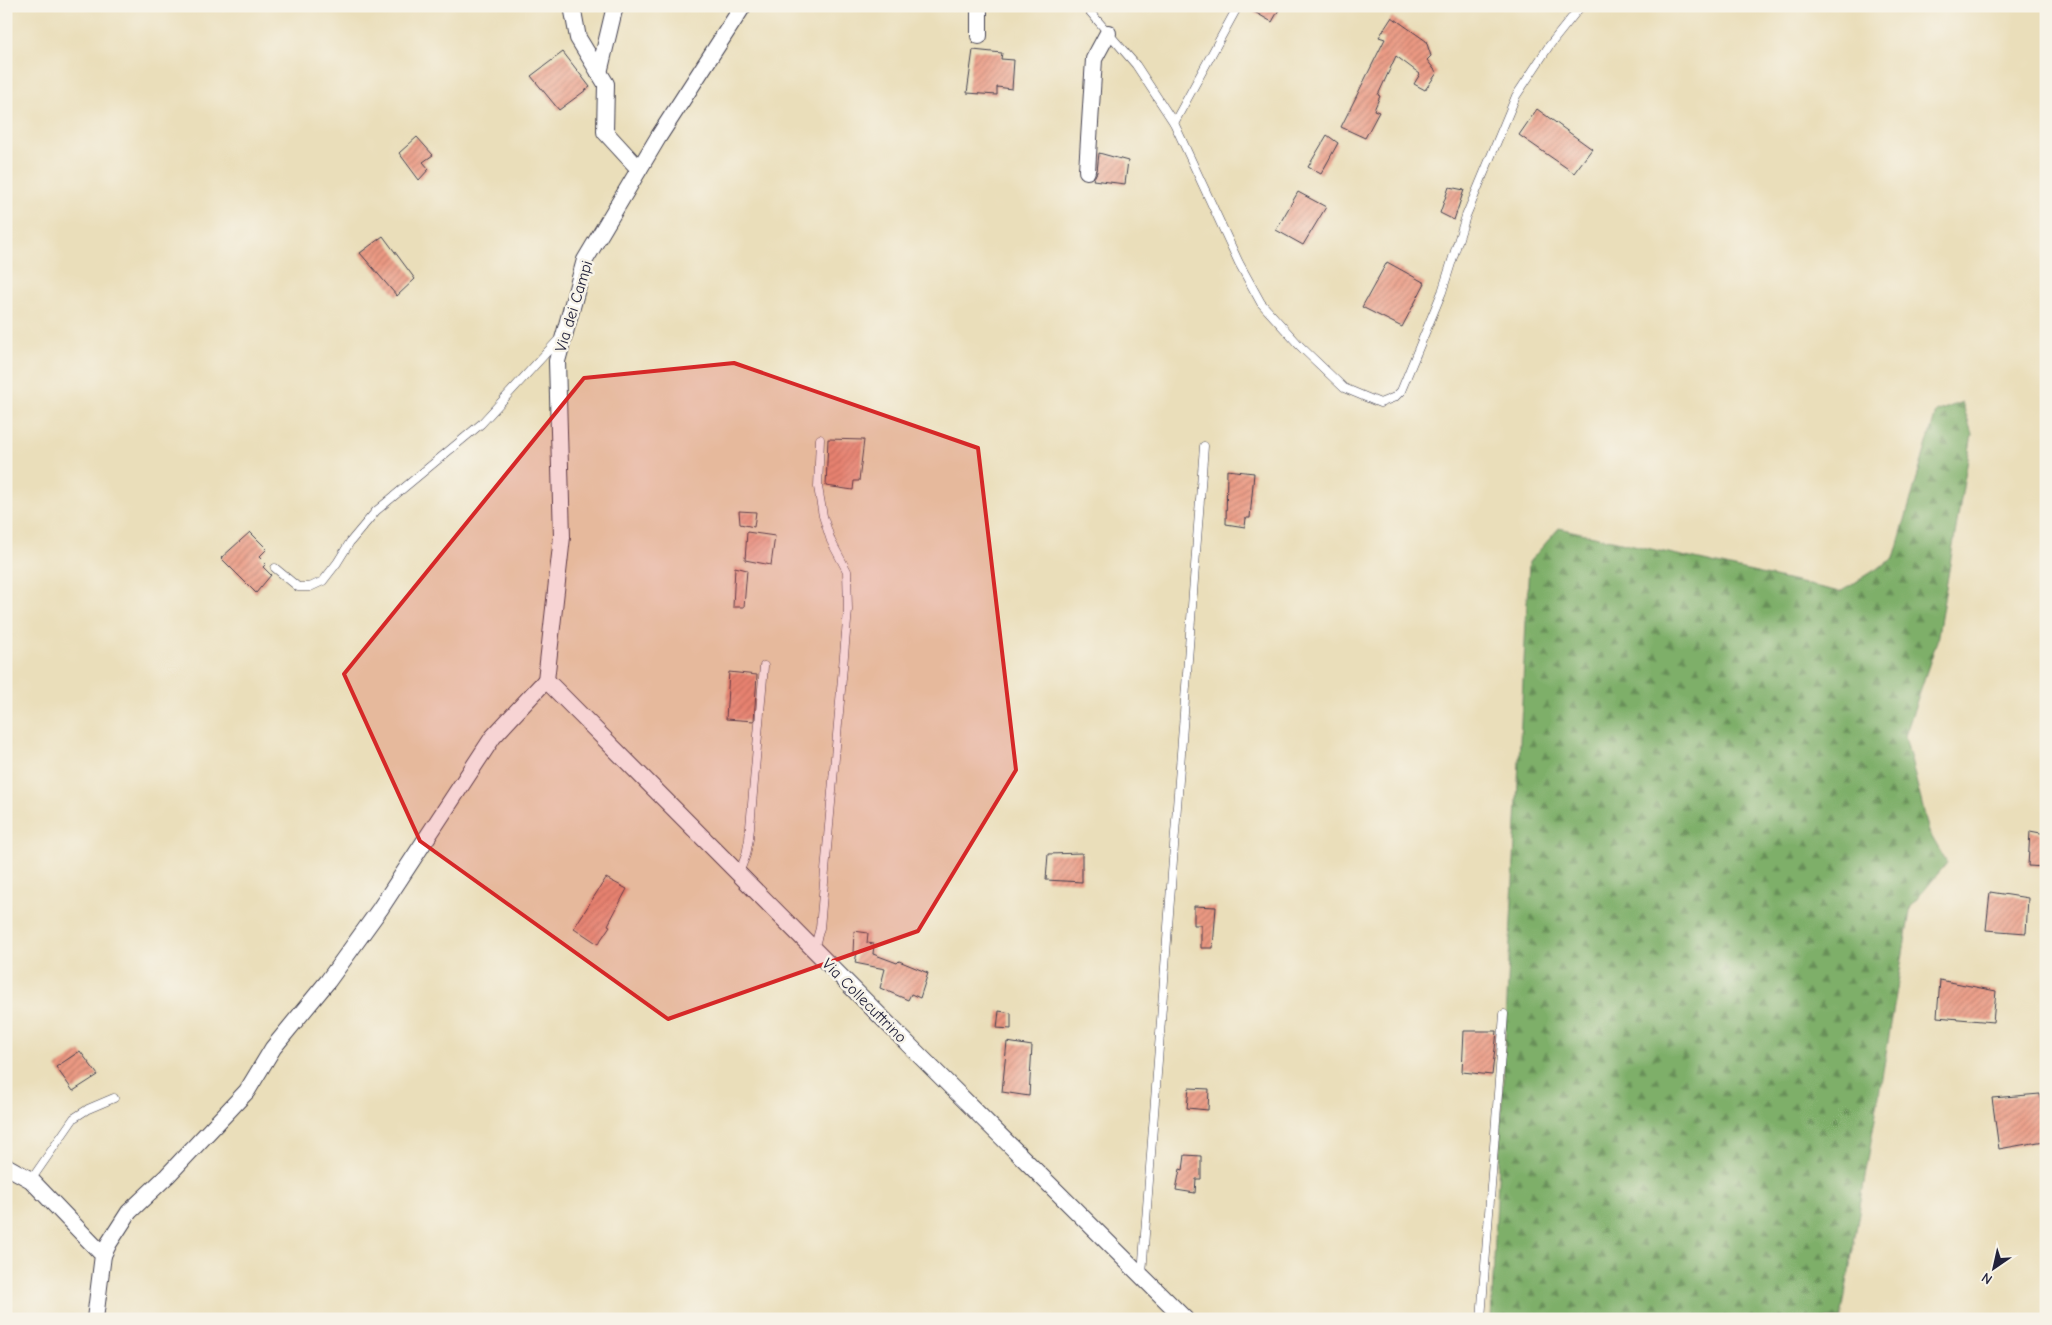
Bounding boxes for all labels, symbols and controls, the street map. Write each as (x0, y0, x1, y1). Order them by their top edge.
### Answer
street label: Via dei Campi (552, 258, 596, 354)
street label: Via Collecuttrino (819, 955, 910, 1046)
north arrow (1970, 1242, 2020, 1292)
text: N (1978, 1269, 1996, 1288)

